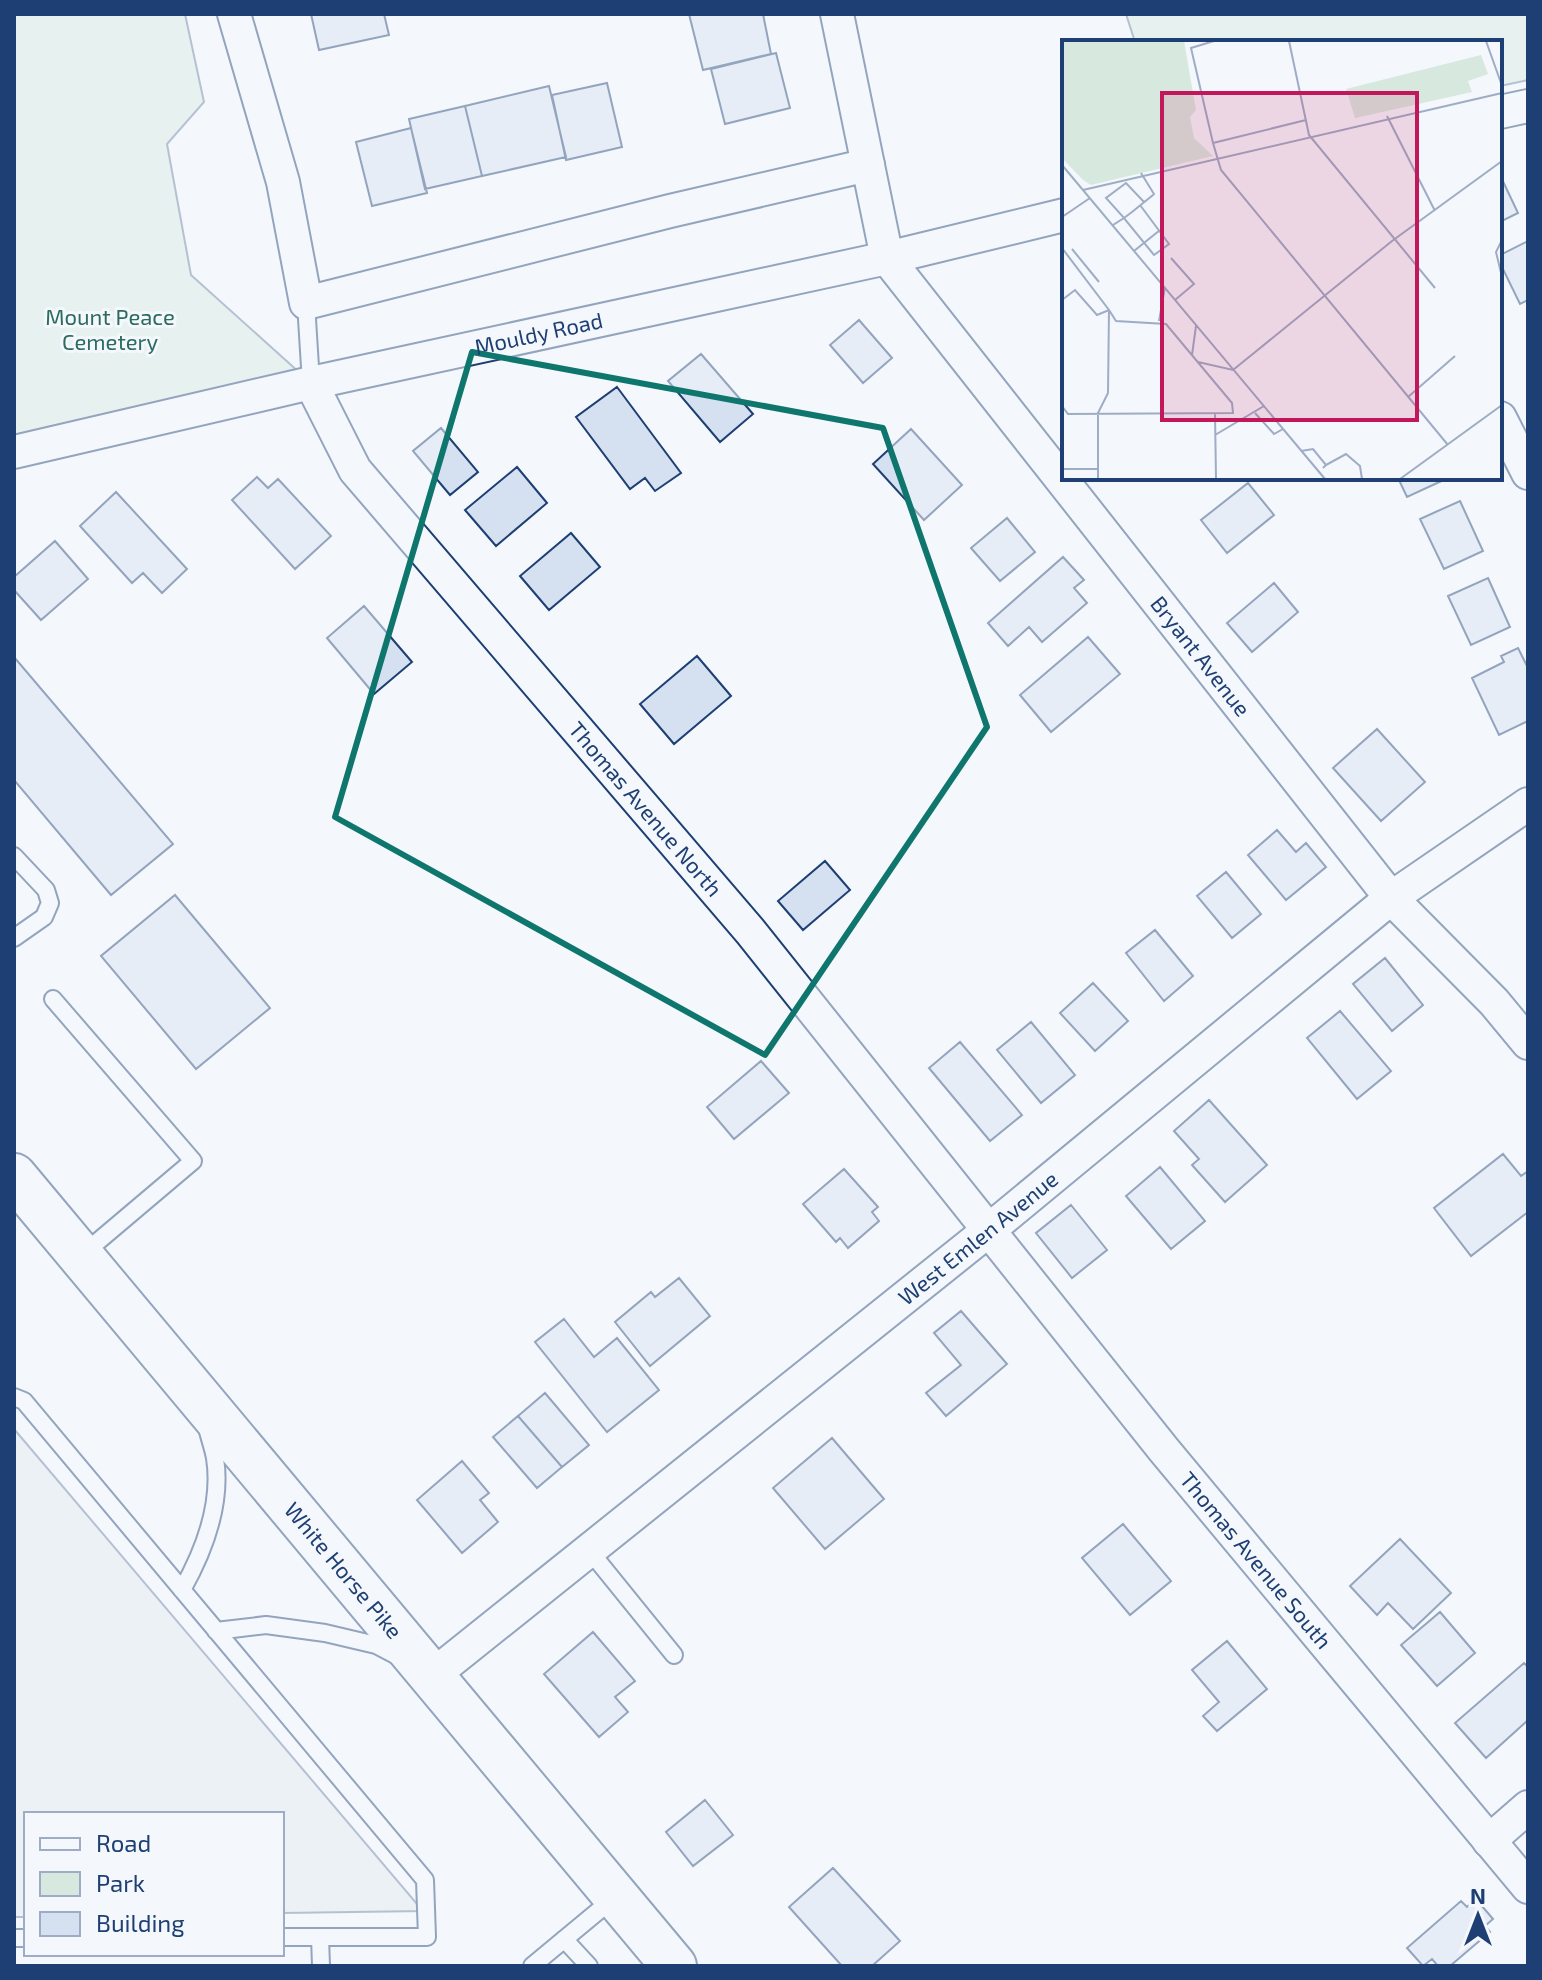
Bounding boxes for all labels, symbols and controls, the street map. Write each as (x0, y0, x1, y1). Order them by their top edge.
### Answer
inset map (1062, 40, 1502, 480)
park label: Mount Peace Cemetery (45, 303, 175, 354)
street label: Mouldy Road (472, 306, 605, 359)
street label: Bryant Avenue (1146, 590, 1257, 721)
street label: Thomas Avenue North (564, 716, 728, 901)
street label: West Emlen Avenue (892, 1165, 1062, 1310)
street label: Thomas Avenue South (1176, 1466, 1338, 1653)
street label: White Horse Pike (280, 1496, 409, 1643)
legend (24, 1812, 284, 1956)
text: Road (96, 1828, 151, 1857)
text: Park (96, 1868, 145, 1897)
north arrow (1438, 1876, 1518, 1956)
text: N (1470, 1882, 1486, 1908)
text: Building (96, 1908, 185, 1937)

